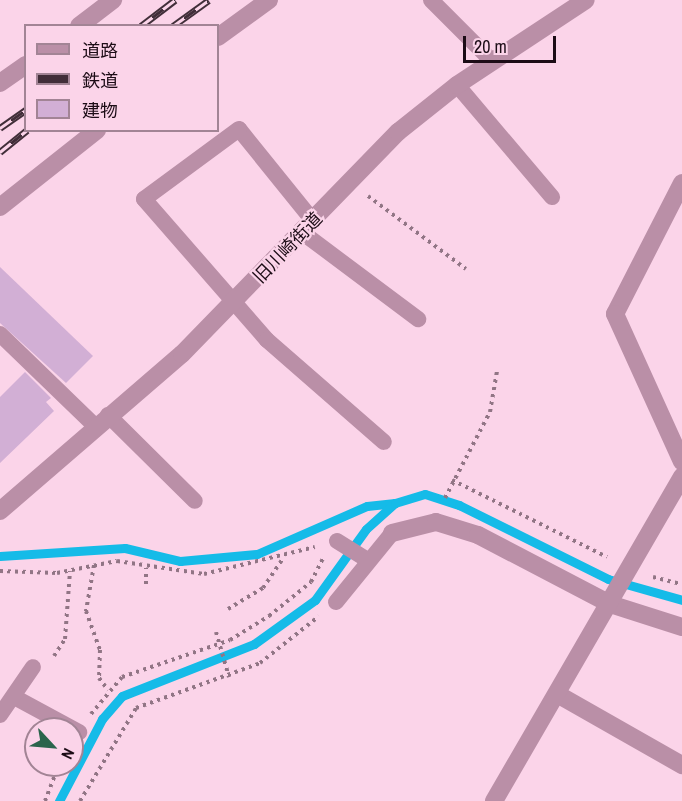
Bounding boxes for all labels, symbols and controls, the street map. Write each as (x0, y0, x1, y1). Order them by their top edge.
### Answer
legend (24, 24, 219, 132)
scale bar (466, 24, 559, 62)
text: 20 m (474, 34, 507, 59)
text: 道路 (82, 38, 118, 63)
text: 鉄道 (82, 68, 118, 93)
text: 建物 (82, 98, 118, 123)
street label: 旧川崎街道 (249, 208, 327, 288)
north arrow (24, 717, 84, 777)
text: N (56, 745, 80, 763)

